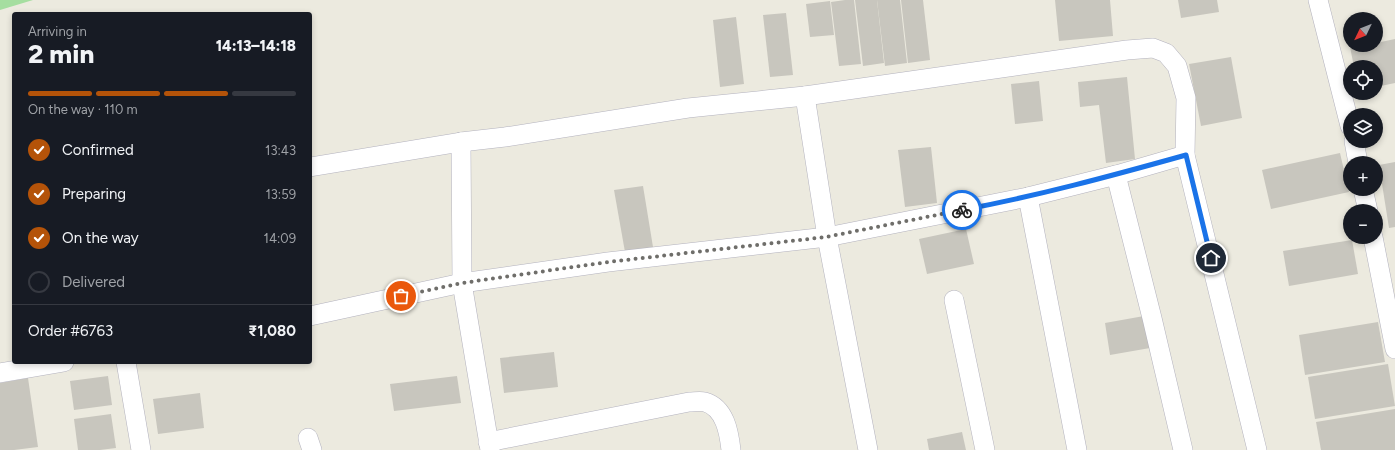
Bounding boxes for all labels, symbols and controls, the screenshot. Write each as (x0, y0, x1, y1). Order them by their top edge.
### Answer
north arrow (1343, 12, 1383, 52)
map controls (1343, 12, 1383, 244)
text: Arriving in (28, 24, 87, 39)
text: 14:13–14:18 (216, 37, 296, 55)
text: 2 min (28, 38, 94, 70)
button: locate (1343, 60, 1383, 100)
text: On the way · 110 m (28, 102, 138, 117)
button: layers (1343, 108, 1383, 148)
icon: check (28, 139, 50, 161)
text: Confirmed (62, 141, 134, 159)
text: 13:43 (265, 143, 296, 158)
button: + (1343, 156, 1383, 196)
icon: check (28, 183, 50, 205)
text: Preparing (62, 185, 126, 203)
text: 13:59 (265, 187, 296, 202)
courier (942, 190, 982, 230)
icon: bike (951, 199, 973, 221)
button: − (1343, 204, 1383, 244)
icon: check (28, 227, 50, 249)
text: On the way (62, 229, 139, 247)
text: 14:09 (264, 231, 296, 246)
pin (1194, 241, 1228, 275)
icon: home (1200, 247, 1222, 269)
text: Delivered (62, 273, 125, 291)
pin (384, 279, 418, 313)
icon: bag (390, 285, 412, 307)
text: Order #6763 (28, 322, 113, 340)
text: ₹1,080 (248, 322, 296, 340)

